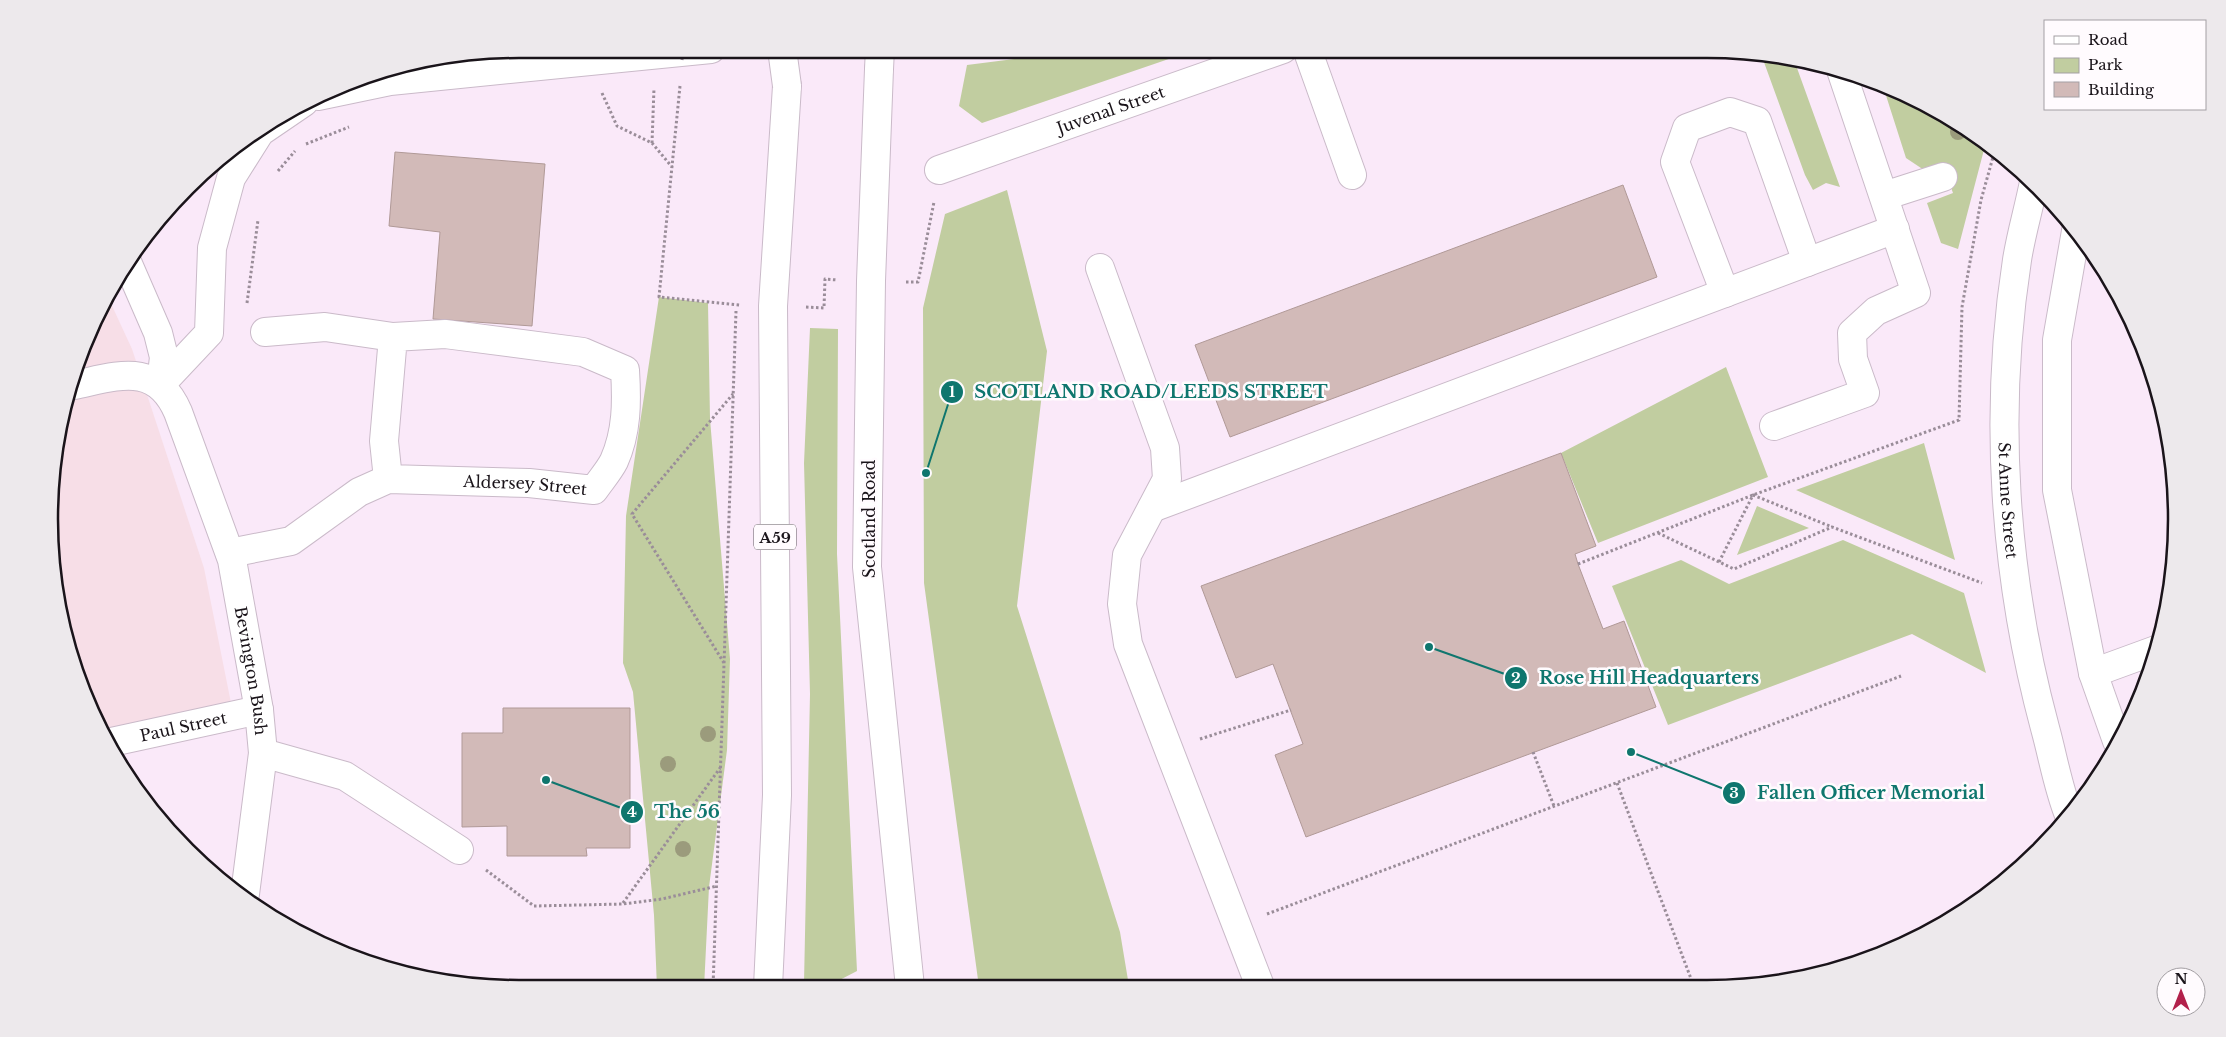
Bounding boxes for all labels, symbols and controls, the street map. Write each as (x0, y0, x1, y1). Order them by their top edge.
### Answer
legend (2044, 20, 2206, 110)
text: Road (2088, 30, 2128, 49)
text: Park (2088, 55, 2124, 74)
text: Building (2088, 80, 2155, 99)
street label: Juvenal Street (1052, 81, 1167, 138)
callout: SCOTLAND ROAD/LEEDS STREET (939, 375, 1338, 408)
text: SCOTLAND ROAD/LEEDS STREET (974, 381, 1328, 403)
text: 1 (949, 382, 956, 401)
street label: St Anne Street (1995, 442, 2022, 560)
street label: Scotland Road (859, 460, 879, 578)
street label: Aldersey Street (462, 471, 588, 499)
road number: A59 (754, 524, 796, 550)
street label: Bevington Bush (231, 605, 271, 736)
callout: Rose Hill Headquarters (1504, 661, 1769, 694)
text: Rose Hill Headquarters (1539, 667, 1759, 689)
text: 2 (1511, 668, 1521, 687)
street label: Paul Street (138, 707, 229, 746)
callout: Fallen Officer Memorial (1722, 777, 1995, 810)
text: Fallen Officer Memorial (1757, 782, 1986, 804)
text: 3 (1729, 783, 1739, 802)
callout: The 56 (619, 795, 730, 828)
text: The 56 (654, 801, 720, 823)
text: 4 (627, 802, 637, 821)
north arrow (2156, 967, 2206, 1017)
text: N (2174, 970, 2188, 988)

